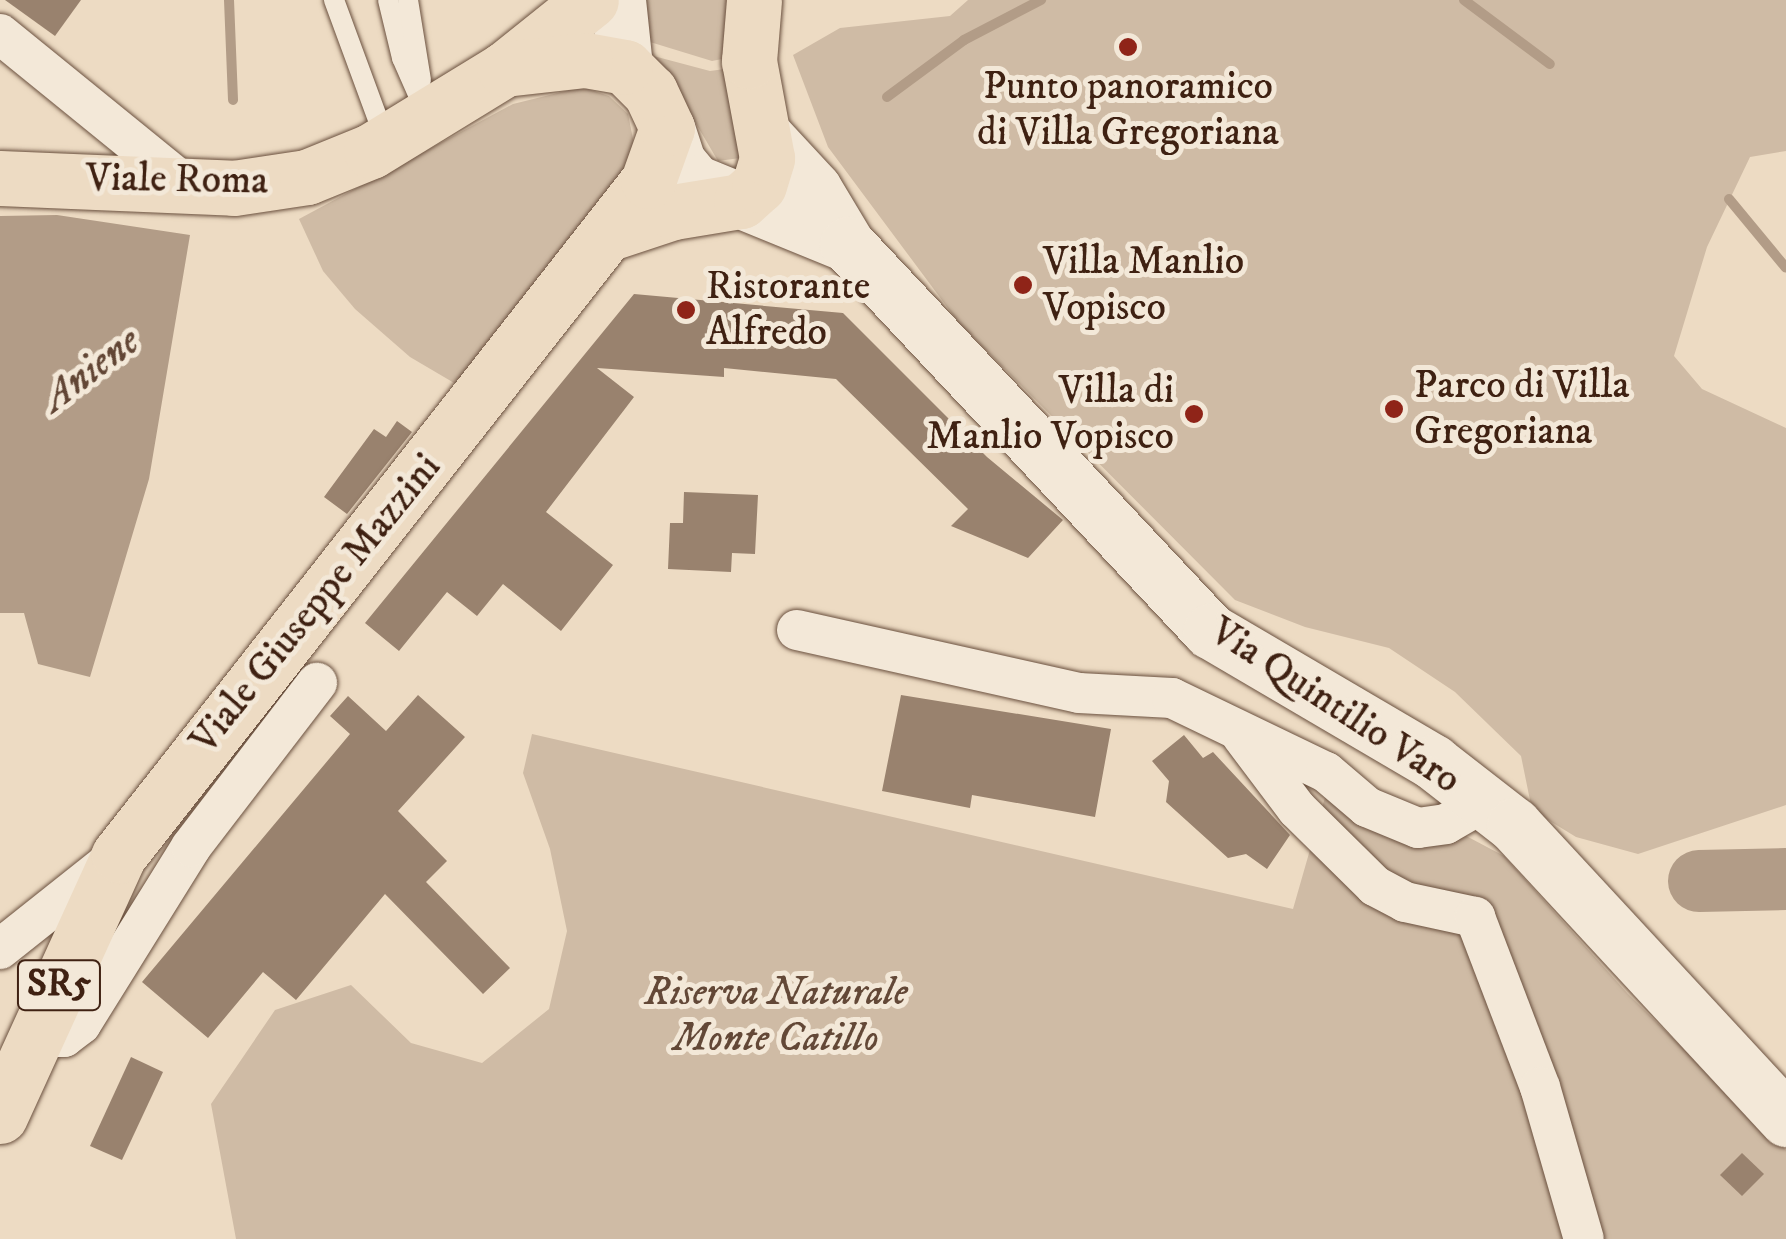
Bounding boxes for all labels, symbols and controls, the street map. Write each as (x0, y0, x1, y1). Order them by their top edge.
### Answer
marker: Punto panoramico di Villa Gregoriana (1117, 36, 1139, 58)
place label: Punto panoramico di Villa Gregoriana (977, 63, 1279, 157)
street label: Viale Roma (85, 154, 269, 206)
place label: Villa Manlio Vopisco (1043, 238, 1244, 332)
place label: Ristorante Alfredo (706, 263, 870, 357)
marker: Villa Manlio Vopisco (1012, 274, 1034, 296)
marker: Ristorante Alfredo (675, 299, 697, 321)
water label: Aniene (32, 317, 150, 423)
place label: Parco di Villa Gregoriana (1414, 362, 1629, 456)
place label: Villa di Manlio Vopisco (926, 367, 1174, 461)
marker: Parco di Villa Gregoriana (1383, 398, 1405, 420)
marker: Villa di Manlio Vopisco (1183, 403, 1205, 425)
street label: Viale Giuseppe Mazzini (180, 444, 452, 764)
street label: Via Quintilio Varo (1201, 607, 1469, 805)
road number: SR5 (17, 952, 102, 1018)
park label: Riserva Naturale Monte Catillo (644, 969, 908, 1063)

